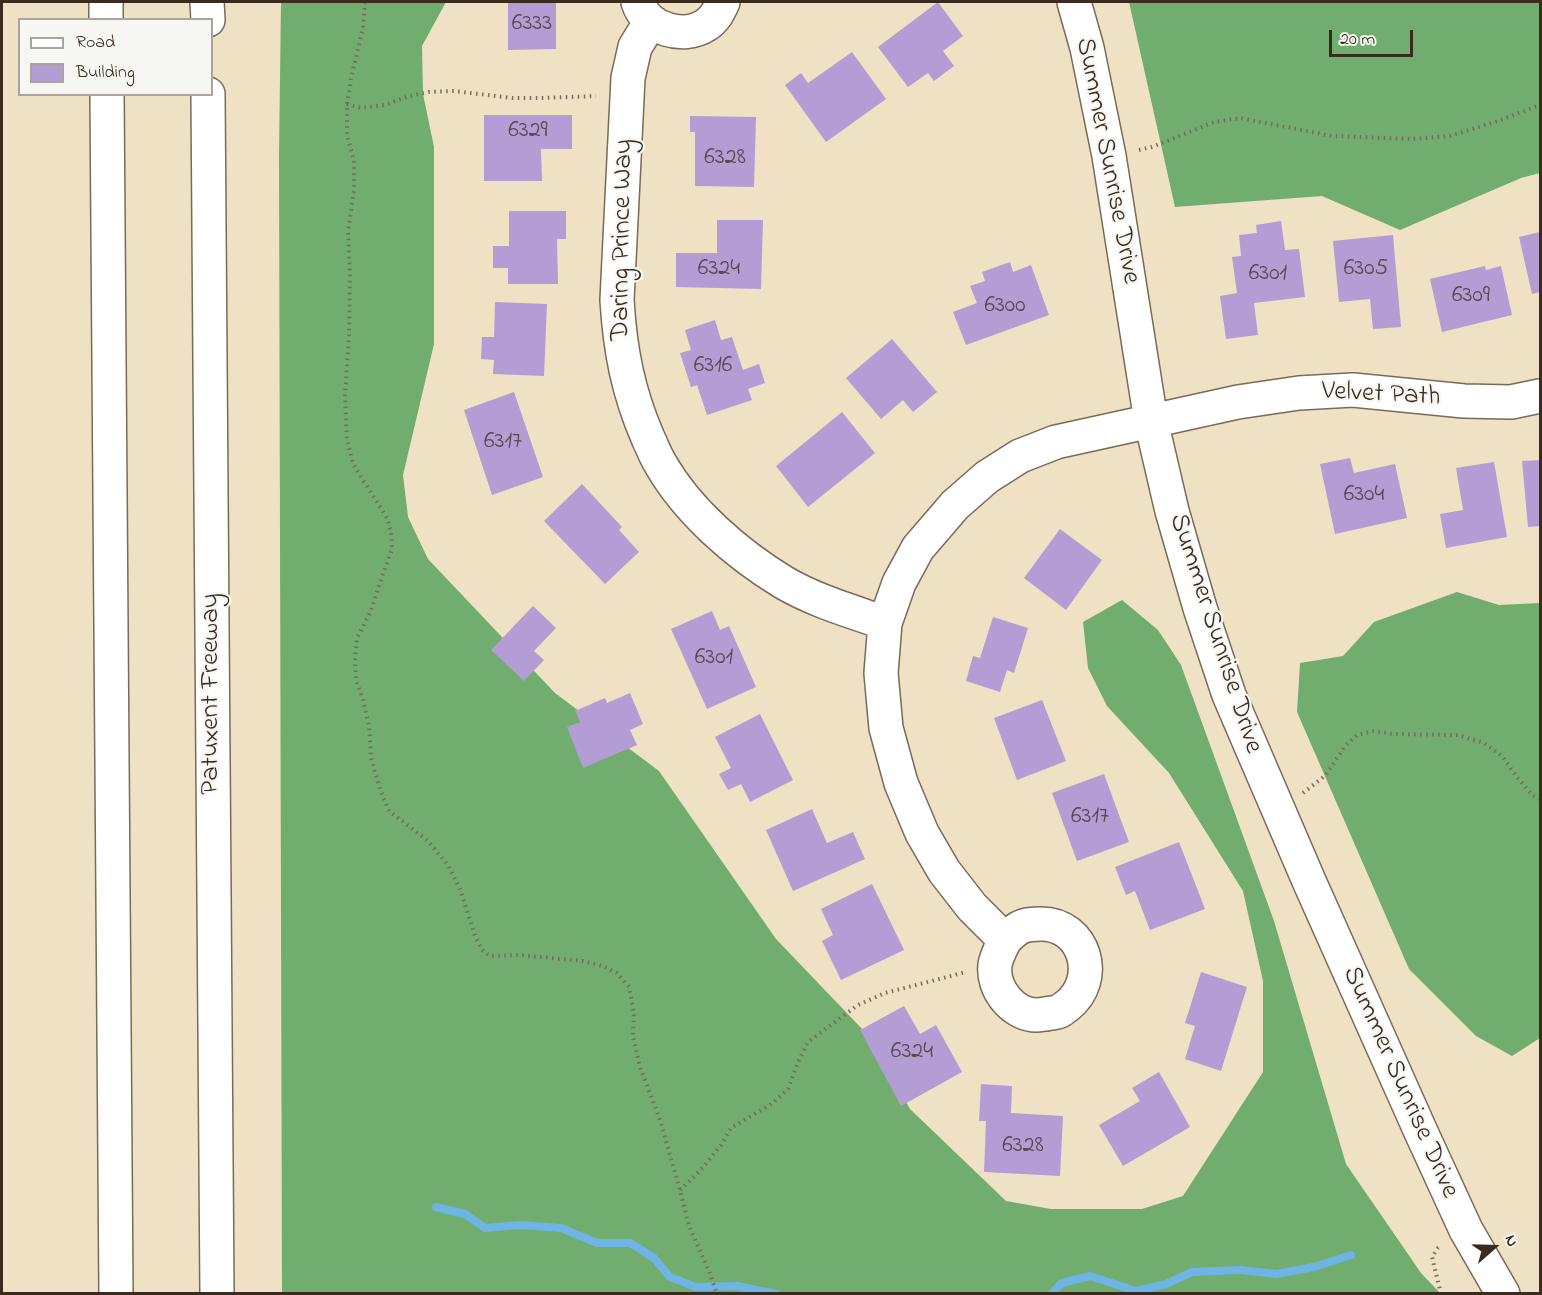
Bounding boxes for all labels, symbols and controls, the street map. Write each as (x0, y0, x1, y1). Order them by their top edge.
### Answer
house number: 6333 (512, 11, 552, 39)
legend (18, 18, 213, 96)
scale bar (1332, 18, 1416, 56)
text: 20 m (1340, 27, 1375, 53)
text: Road (76, 30, 115, 56)
street label: Summer Sunrise Drive (1066, 35, 1146, 287)
text: Building (76, 60, 135, 86)
house number: 6329 (508, 118, 548, 146)
street label: Daring Prince Way (606, 139, 642, 341)
house number: 6328 (704, 145, 746, 173)
house number: 6324 (698, 256, 740, 284)
house number: 6305 (1344, 256, 1388, 284)
house number: 6301 (1249, 261, 1287, 289)
house number: 6309 (1452, 283, 1490, 311)
house number: 6300 (984, 293, 1026, 321)
house number: 6316 (694, 353, 732, 381)
street label: Velvet Path (1321, 377, 1441, 415)
house number: 6317 (484, 429, 522, 457)
house number: 6304 (1344, 482, 1384, 510)
street label: Summer Sunrise Drive (1160, 510, 1268, 758)
street label: Patuxent Freeway (197, 593, 229, 795)
house number: 6301 (695, 645, 733, 673)
house number: 6317 (1071, 804, 1109, 832)
street label: Summer Sunrise Drive (1333, 962, 1465, 1204)
house number: 6324 (891, 1039, 933, 1067)
house number: 6328 (1002, 1133, 1044, 1161)
north arrow (1464, 1217, 1524, 1277)
text: N (1498, 1232, 1524, 1250)

